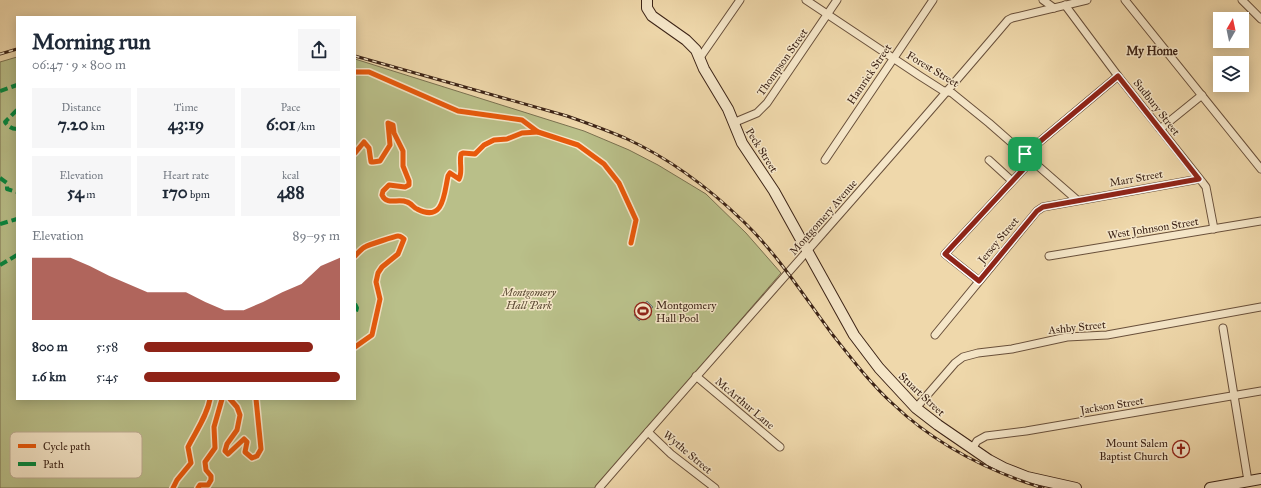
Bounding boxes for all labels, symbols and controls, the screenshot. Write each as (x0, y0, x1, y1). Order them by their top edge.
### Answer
north arrow (1213, 12, 1249, 48)
map controls (1213, 12, 1249, 92)
street label: Thompson Street (754, 26, 811, 98)
text: Morning run (32, 28, 151, 55)
button: share (298, 29, 340, 71)
street label: Hamrick Street (844, 42, 894, 107)
district label: My Home (1126, 44, 1178, 59)
street label: Forest Street (904, 49, 961, 90)
button: layers (1213, 56, 1249, 92)
text: 06:47 · 9 × 800 m (32, 57, 126, 73)
street label: Sudbury Street (1131, 77, 1183, 138)
text: Distance (62, 101, 101, 114)
text: Time (174, 101, 198, 114)
text: Pace (281, 101, 301, 114)
text: 7.20 (58, 114, 88, 135)
text: 43:19 (168, 114, 204, 135)
text: 6:01 (266, 114, 296, 135)
text: km (88, 120, 105, 133)
text: /km (296, 120, 315, 133)
street label: Peck Street (743, 126, 780, 175)
pin (1008, 137, 1042, 171)
icon: arrive (1014, 143, 1036, 165)
street label: Marr Street (1108, 167, 1164, 190)
text: Elevation (59, 169, 103, 182)
text: Heart rate (163, 169, 209, 182)
text: kcal (282, 169, 299, 182)
street label: Montgomery Avenue (787, 177, 860, 258)
text: 54 (67, 182, 84, 203)
text: 170 (162, 182, 188, 203)
text: 488 (277, 182, 304, 203)
text: m (84, 188, 96, 201)
text: bpm (188, 188, 210, 201)
street label: Jersey Street (975, 214, 1022, 267)
street label: West Johnson Street (1107, 215, 1200, 243)
text: Elevation (32, 228, 84, 244)
text: 89–95 m (293, 228, 340, 244)
park label: Montgomery Hall Park (501, 286, 557, 312)
place label: Montgomery Hall Pool (656, 299, 717, 325)
sports icon: Montgomery Hall Pool (633, 301, 653, 321)
street label: Ashby Street (1047, 318, 1106, 337)
text: 800 m (32, 339, 68, 355)
text: 5:58 (96, 339, 118, 355)
text: 1.6 km (32, 369, 66, 385)
text: 5:45 (96, 369, 119, 385)
street label: Stuart Street (896, 370, 948, 419)
street label: McArthur Lane (712, 375, 777, 432)
street label: Jackson Street (1079, 394, 1145, 418)
street label: Wythe Street (661, 428, 715, 477)
legend (10, 432, 142, 478)
place label: Mount Salem Baptist Church (1099, 437, 1169, 463)
church icon: Mount Salem Baptist Church (1171, 439, 1191, 459)
text: Cycle path (43, 440, 90, 453)
text: Path (43, 458, 64, 471)

